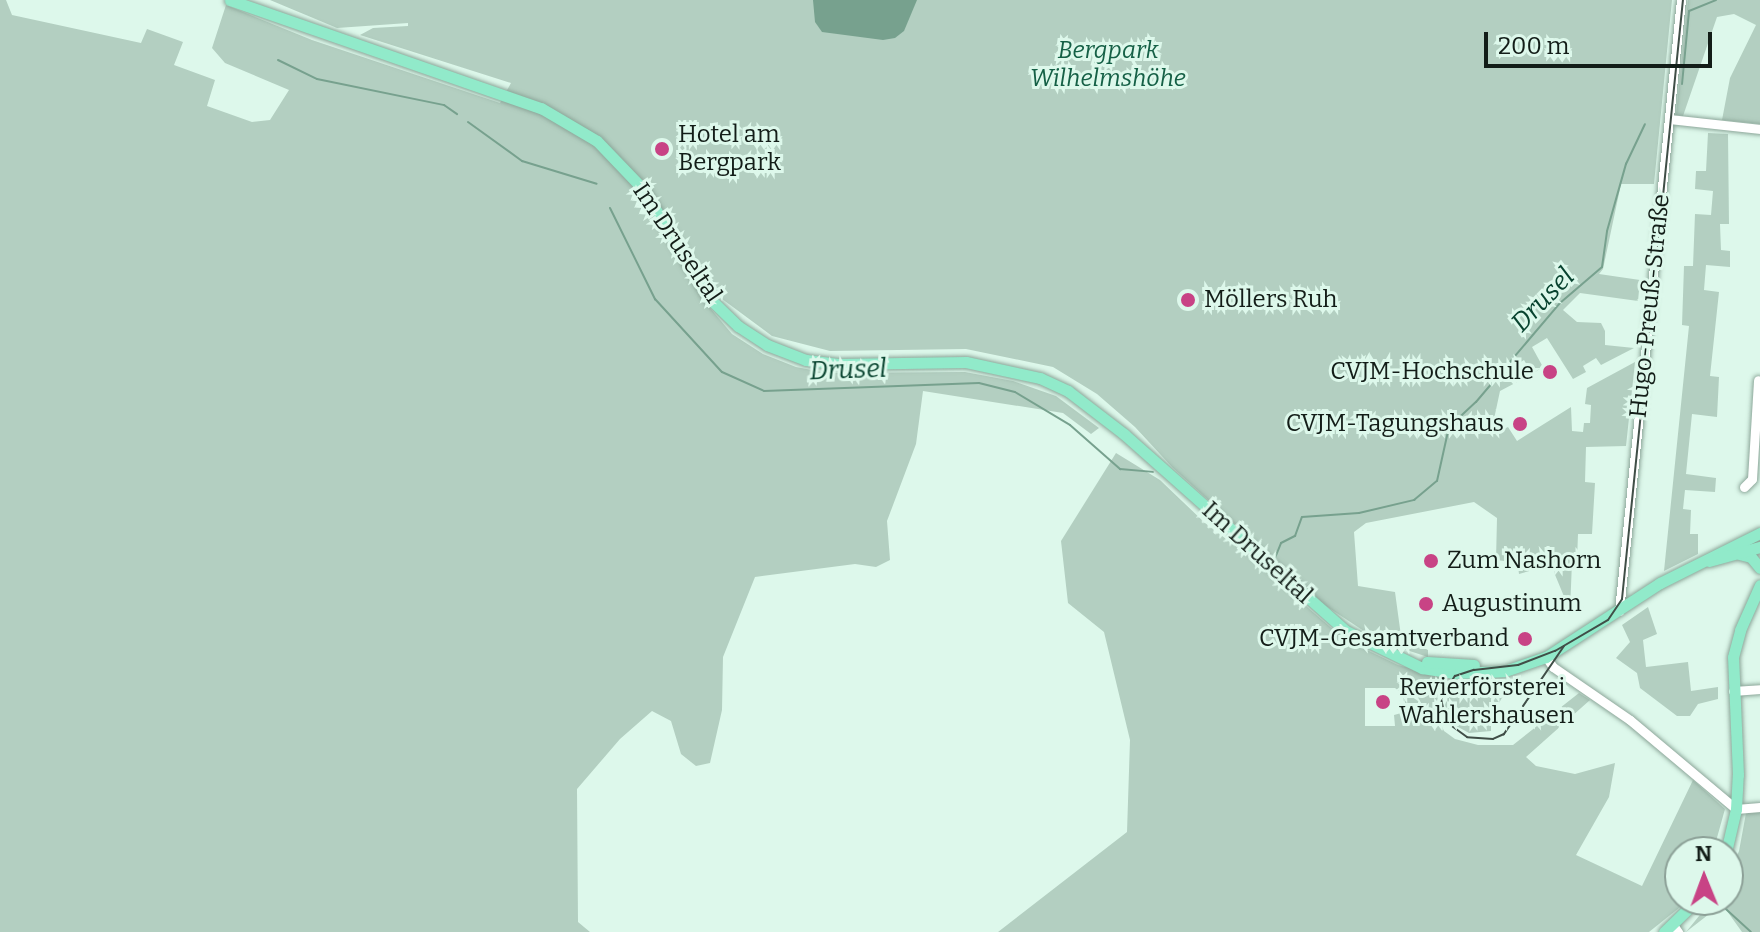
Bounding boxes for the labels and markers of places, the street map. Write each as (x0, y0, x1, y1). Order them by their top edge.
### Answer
place label: Hotel am Bergpark (678, 121, 781, 177)
marker: Hotel am Bergpark (653, 140, 671, 158)
place label: Möllers Ruh (1204, 286, 1337, 314)
marker: Möllers Ruh (1179, 291, 1197, 309)
place label: CVJM-Hochschule (1330, 358, 1534, 386)
marker: CVJM-Hochschule (1541, 363, 1559, 381)
place label: CVJM-Tagungshaus (1286, 410, 1504, 438)
marker: CVJM-Tagungshaus (1511, 415, 1529, 433)
place label: Zum Nashorn (1447, 547, 1601, 575)
marker: Zum Nashorn (1422, 552, 1440, 570)
place label: Augustinum (1442, 590, 1582, 618)
marker: Augustinum (1417, 595, 1435, 613)
place label: CVJM-Gesamtverband (1259, 625, 1509, 653)
marker: CVJM-Gesamtverband (1516, 630, 1534, 648)
place label: Revierförsterei Wahlershausen (1399, 674, 1574, 730)
marker: Revierförsterei Wahlershausen (1374, 693, 1392, 711)

